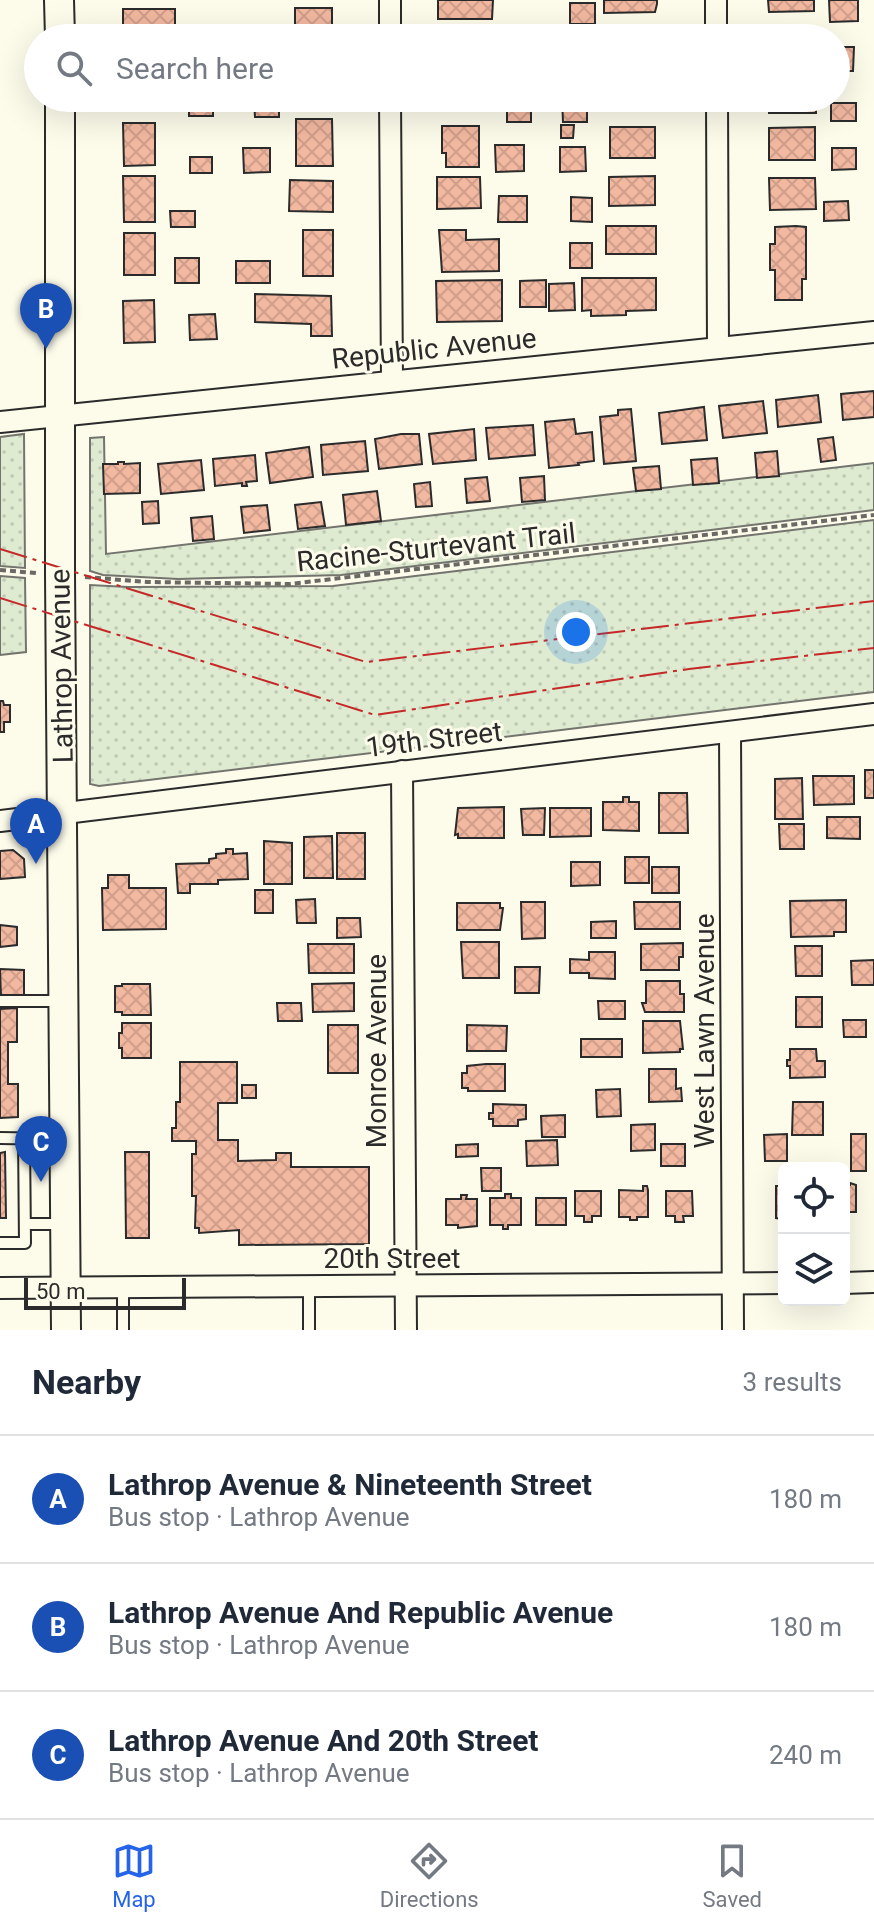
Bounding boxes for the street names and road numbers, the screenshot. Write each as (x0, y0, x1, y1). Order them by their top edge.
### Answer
street label: Republic Avenue (330, 321, 538, 376)
street label: Racine-Sturtevant Trail (295, 516, 577, 579)
street label: Lathrop Avenue (43, 569, 80, 763)
street label: 19th Street (364, 715, 504, 764)
street label: West Lawn Avenue (688, 913, 721, 1149)
street label: Monroe Avenue (360, 954, 393, 1148)
street label: 20th Street (324, 1242, 460, 1275)

